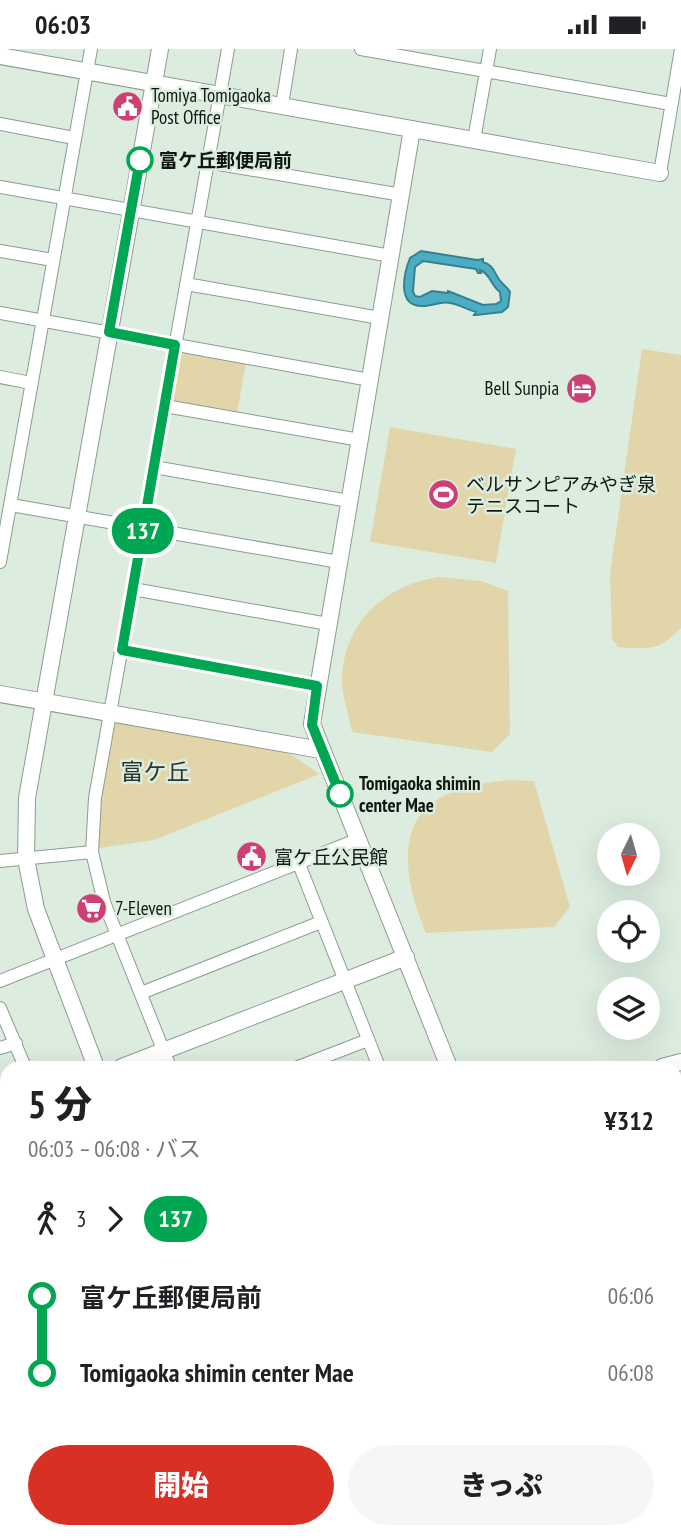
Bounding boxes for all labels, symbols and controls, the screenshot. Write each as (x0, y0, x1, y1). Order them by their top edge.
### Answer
text: 06:03 (35, 8, 91, 41)
place label: Tomiya Tomigaoka Post Office (151, 83, 271, 129)
public building icon: Tomiya Tomigaoka Post Office (111, 89, 145, 123)
marker: 富ケ丘郵便局前 (127, 147, 153, 173)
place label: 富ケ丘郵便局前 (159, 148, 292, 172)
hotel icon: Bell Sunpia (565, 371, 599, 405)
place label: Bell Sunpia (485, 376, 559, 400)
place label: ベルサンピアみやぎ泉 テニスコート (466, 472, 656, 518)
sports icon: ベルサンピアみやぎ泉 テニスコート (426, 478, 460, 512)
line badge: 137 (103, 508, 183, 554)
text: 137 (126, 515, 160, 546)
district label: 富ケ丘 (121, 757, 190, 786)
place label: Tomigaoka shimin center Mae (359, 771, 481, 817)
marker: Tomigaoka shimin center Mae (327, 781, 353, 807)
north arrow (597, 823, 660, 885)
map controls (597, 823, 660, 1040)
public building icon: 富ケ丘公民館 (234, 840, 268, 874)
place label: 富ケ丘公民館 (274, 845, 388, 869)
supermarket icon: 7-Eleven (75, 891, 109, 925)
place label: 7-Eleven (115, 896, 172, 920)
button: locate (597, 900, 660, 963)
button: layers (597, 977, 660, 1040)
text: 5 分 (28, 1079, 92, 1128)
text: ¥312 (604, 1104, 654, 1137)
text: 06:03 – 06:08 · バス (28, 1134, 201, 1163)
icon: walk (28, 1200, 66, 1238)
icon: forward (96, 1200, 134, 1238)
text: 137 (158, 1203, 193, 1234)
text: 3 (76, 1204, 86, 1233)
text: 富ケ丘郵便局前 (80, 1281, 262, 1314)
text: 06:06 (608, 1281, 654, 1310)
text: Tomigaoka shimin center Mae (80, 1356, 354, 1389)
text: 06:08 (608, 1358, 654, 1387)
button: 開始 (28, 1445, 334, 1525)
button: きっぷ (348, 1445, 654, 1525)

